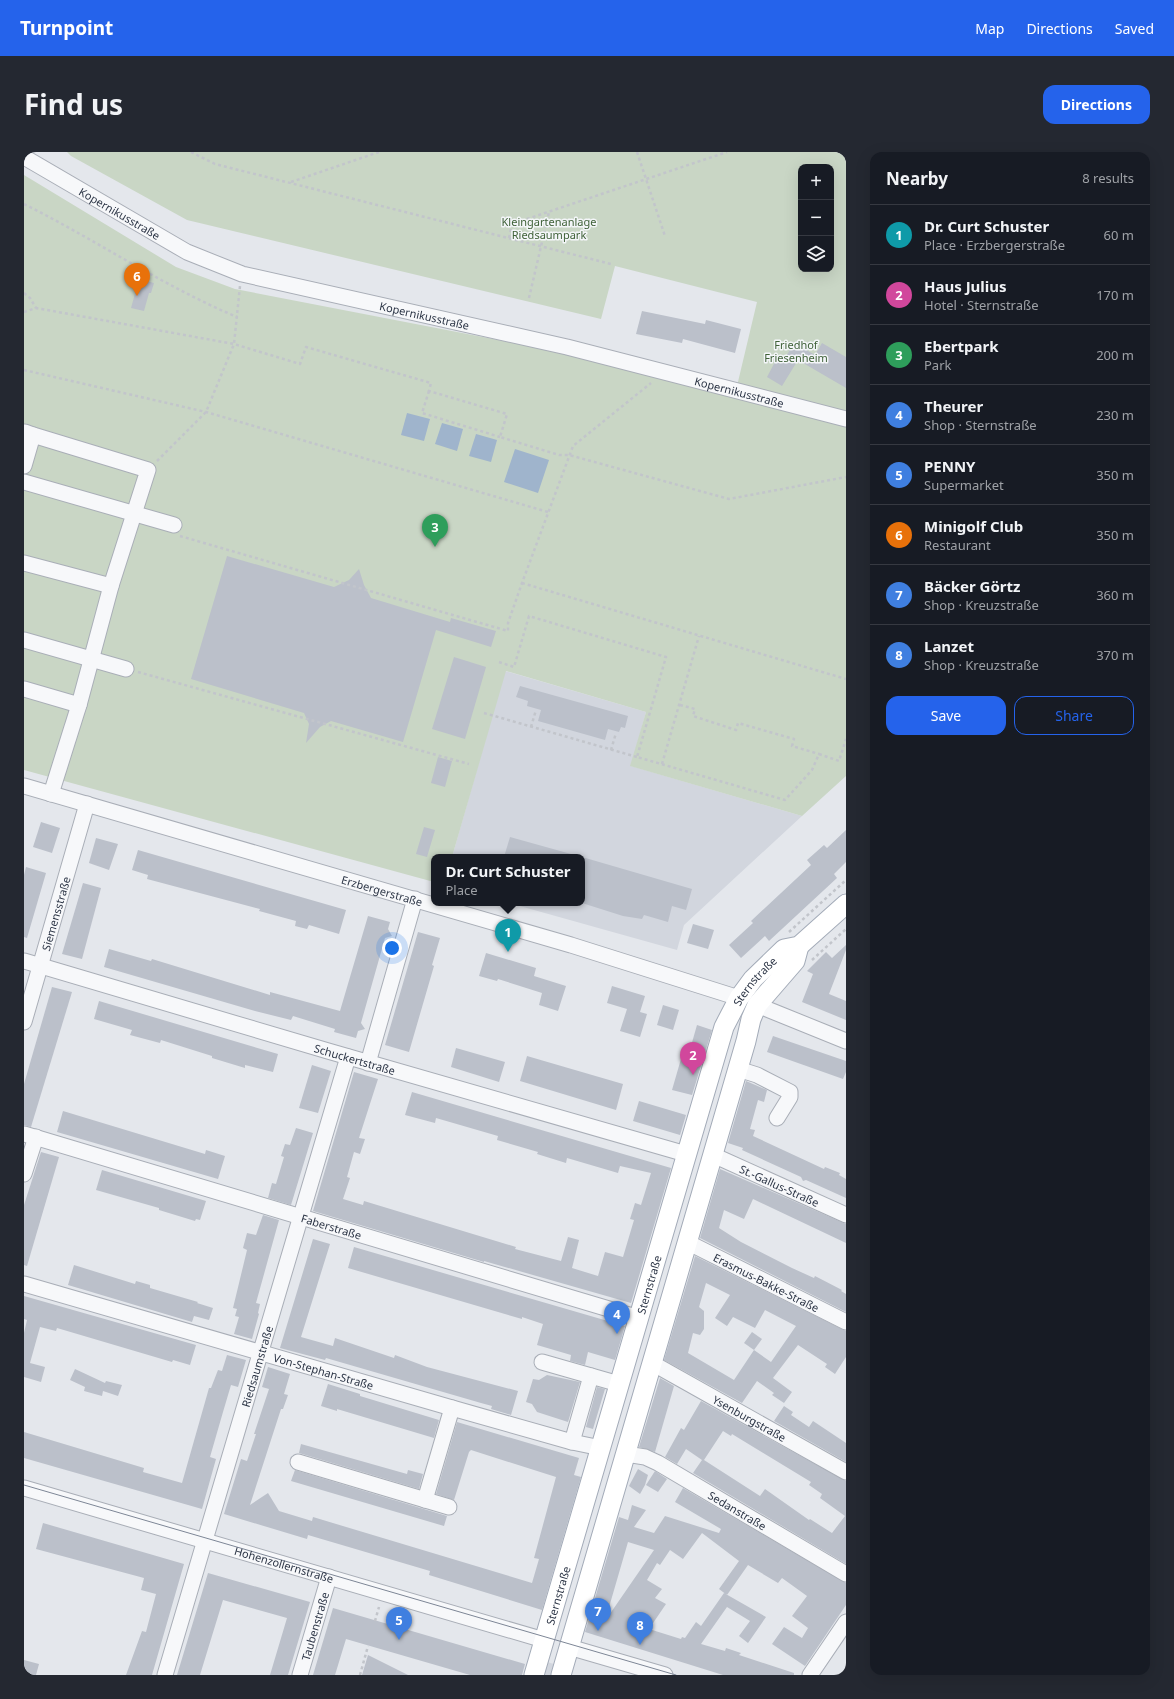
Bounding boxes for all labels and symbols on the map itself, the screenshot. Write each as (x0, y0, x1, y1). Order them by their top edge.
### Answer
street label: Kopernikusstraße (77, 183, 163, 242)
park label: Kleingartenanlage Riedsaumpark (502, 214, 596, 242)
pin: 6 (124, 263, 150, 296)
street label: Kopernikusstraße (378, 298, 471, 332)
park label: Friedhof Friesenheim (764, 337, 828, 365)
street label: Kopernikusstraße (693, 373, 786, 410)
pin: 3 (422, 514, 448, 547)
street label: Erzbergerstraße (340, 871, 424, 909)
street label: Siemensstraße (38, 875, 73, 952)
pin: 1 (495, 919, 521, 952)
your location (382, 938, 402, 958)
street label: Sternstraße (729, 953, 780, 1008)
street label: Schuckertstraße (313, 1040, 397, 1078)
pin: 2 (680, 1042, 706, 1075)
street label: St.-Gallus-Straße (737, 1161, 822, 1209)
street label: Faberstraße (300, 1210, 364, 1242)
street label: Erasmus-Bakke-Straße (711, 1249, 822, 1315)
street label: Sternstraße (633, 1253, 664, 1316)
pin: 4 (604, 1301, 630, 1334)
street label: Riedsaumstraße (237, 1324, 276, 1409)
street label: Von-Stephan-Straße (272, 1349, 375, 1392)
street label: Ysenburgstraße (710, 1391, 789, 1444)
street label: Sedanstraße (706, 1487, 769, 1533)
street label: Hohenzollernstraße (233, 1542, 336, 1586)
street label: Sternstraße (542, 1564, 573, 1627)
street label: Taubenstraße (297, 1590, 332, 1662)
pin: 7 (585, 1598, 611, 1631)
pin: 5 (386, 1607, 412, 1640)
pin: 8 (627, 1612, 653, 1645)

